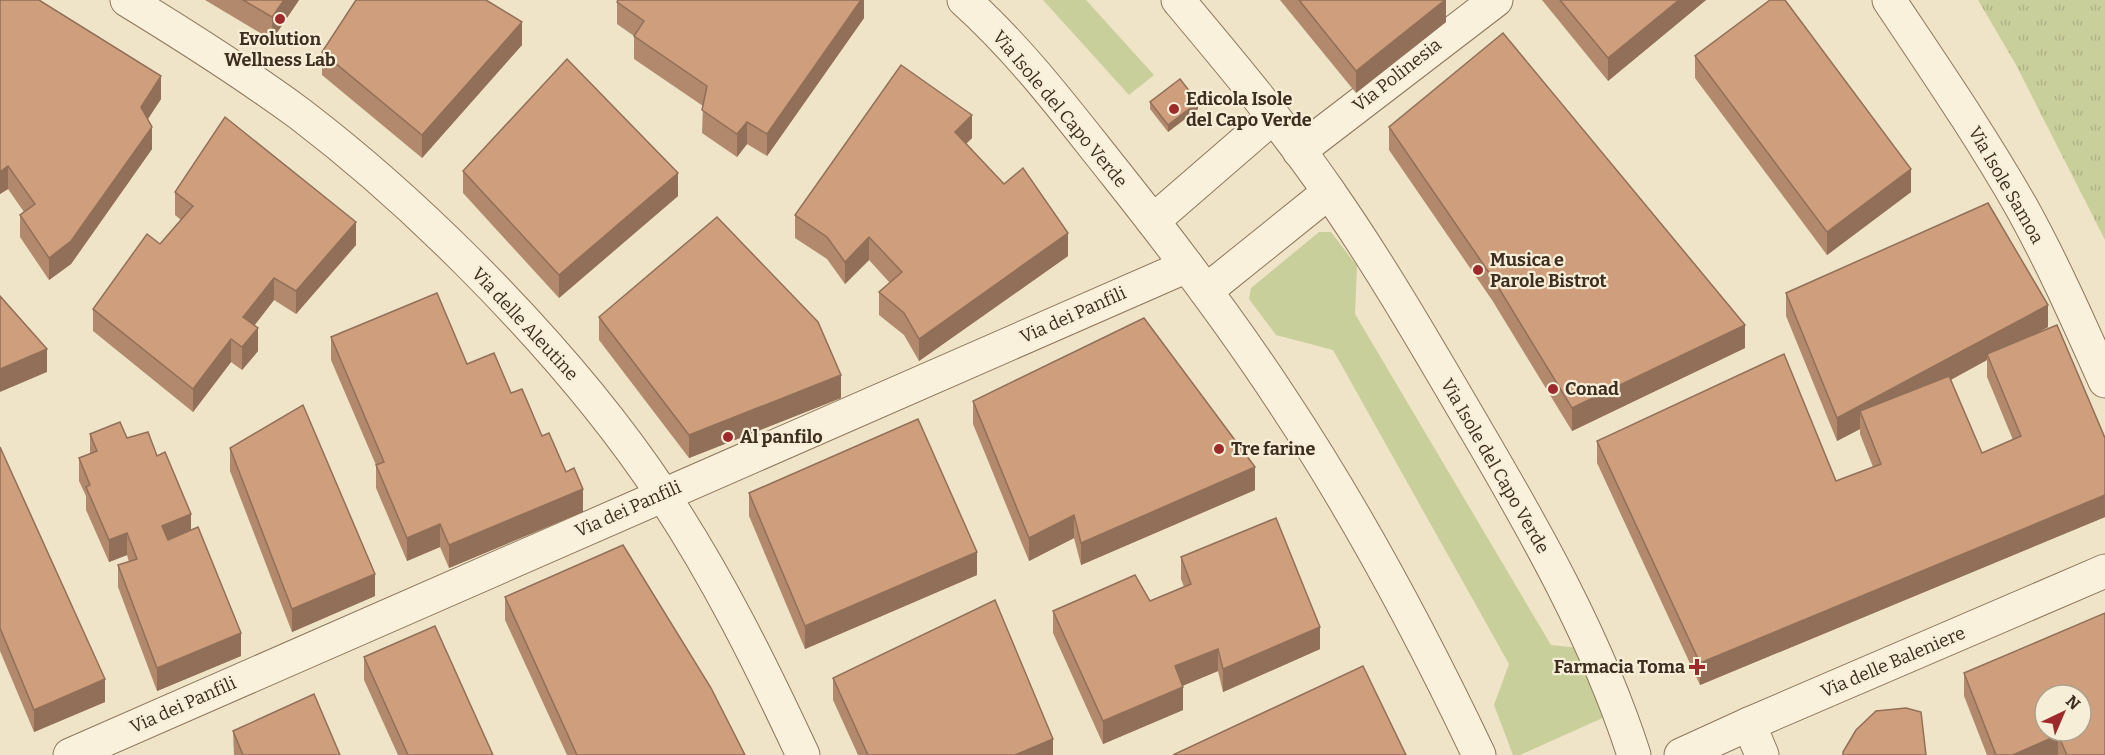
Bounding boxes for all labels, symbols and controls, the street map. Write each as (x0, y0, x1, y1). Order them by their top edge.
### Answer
marker: Evolution Wellness Lab (273, 12, 287, 26)
street label: Via Isole del Capo Verde (988, 26, 1132, 192)
place label: Evolution Wellness Lab (224, 28, 336, 71)
street label: Via Polinesia (1348, 33, 1446, 116)
place label: Edicola Isole del Capo Verde (1186, 88, 1312, 131)
marker: Edicola Isole del Capo Verde (1167, 102, 1181, 116)
street label: Via Isole Samoa (1964, 123, 2048, 248)
place label: Musica e Parole Bistrot (1490, 249, 1607, 292)
street label: Via delle Aleutine (467, 263, 583, 385)
marker: Musica e Parole Bistrot (1471, 263, 1485, 277)
street label: Via dei Panfili (1017, 282, 1129, 348)
street label: Via Isole del Capo Verde (1436, 375, 1554, 557)
place label: Conad (1565, 378, 1619, 400)
marker: Conad (1546, 382, 1560, 396)
place label: Al panfilo (740, 426, 823, 448)
marker: Al panfilo (721, 430, 735, 444)
place label: Tre farine (1231, 438, 1315, 460)
marker: Tre farine (1212, 442, 1226, 456)
street label: Via dei Panfili (572, 476, 684, 542)
street label: Via delle Baleniere (1818, 622, 1968, 702)
place label: Farmacia Toma (1554, 656, 1685, 678)
marker: Farmacia Toma (1690, 660, 1704, 674)
street label: Via dei Panfili (127, 672, 239, 738)
north arrow (2033, 683, 2093, 743)
text: N (2062, 691, 2084, 714)

